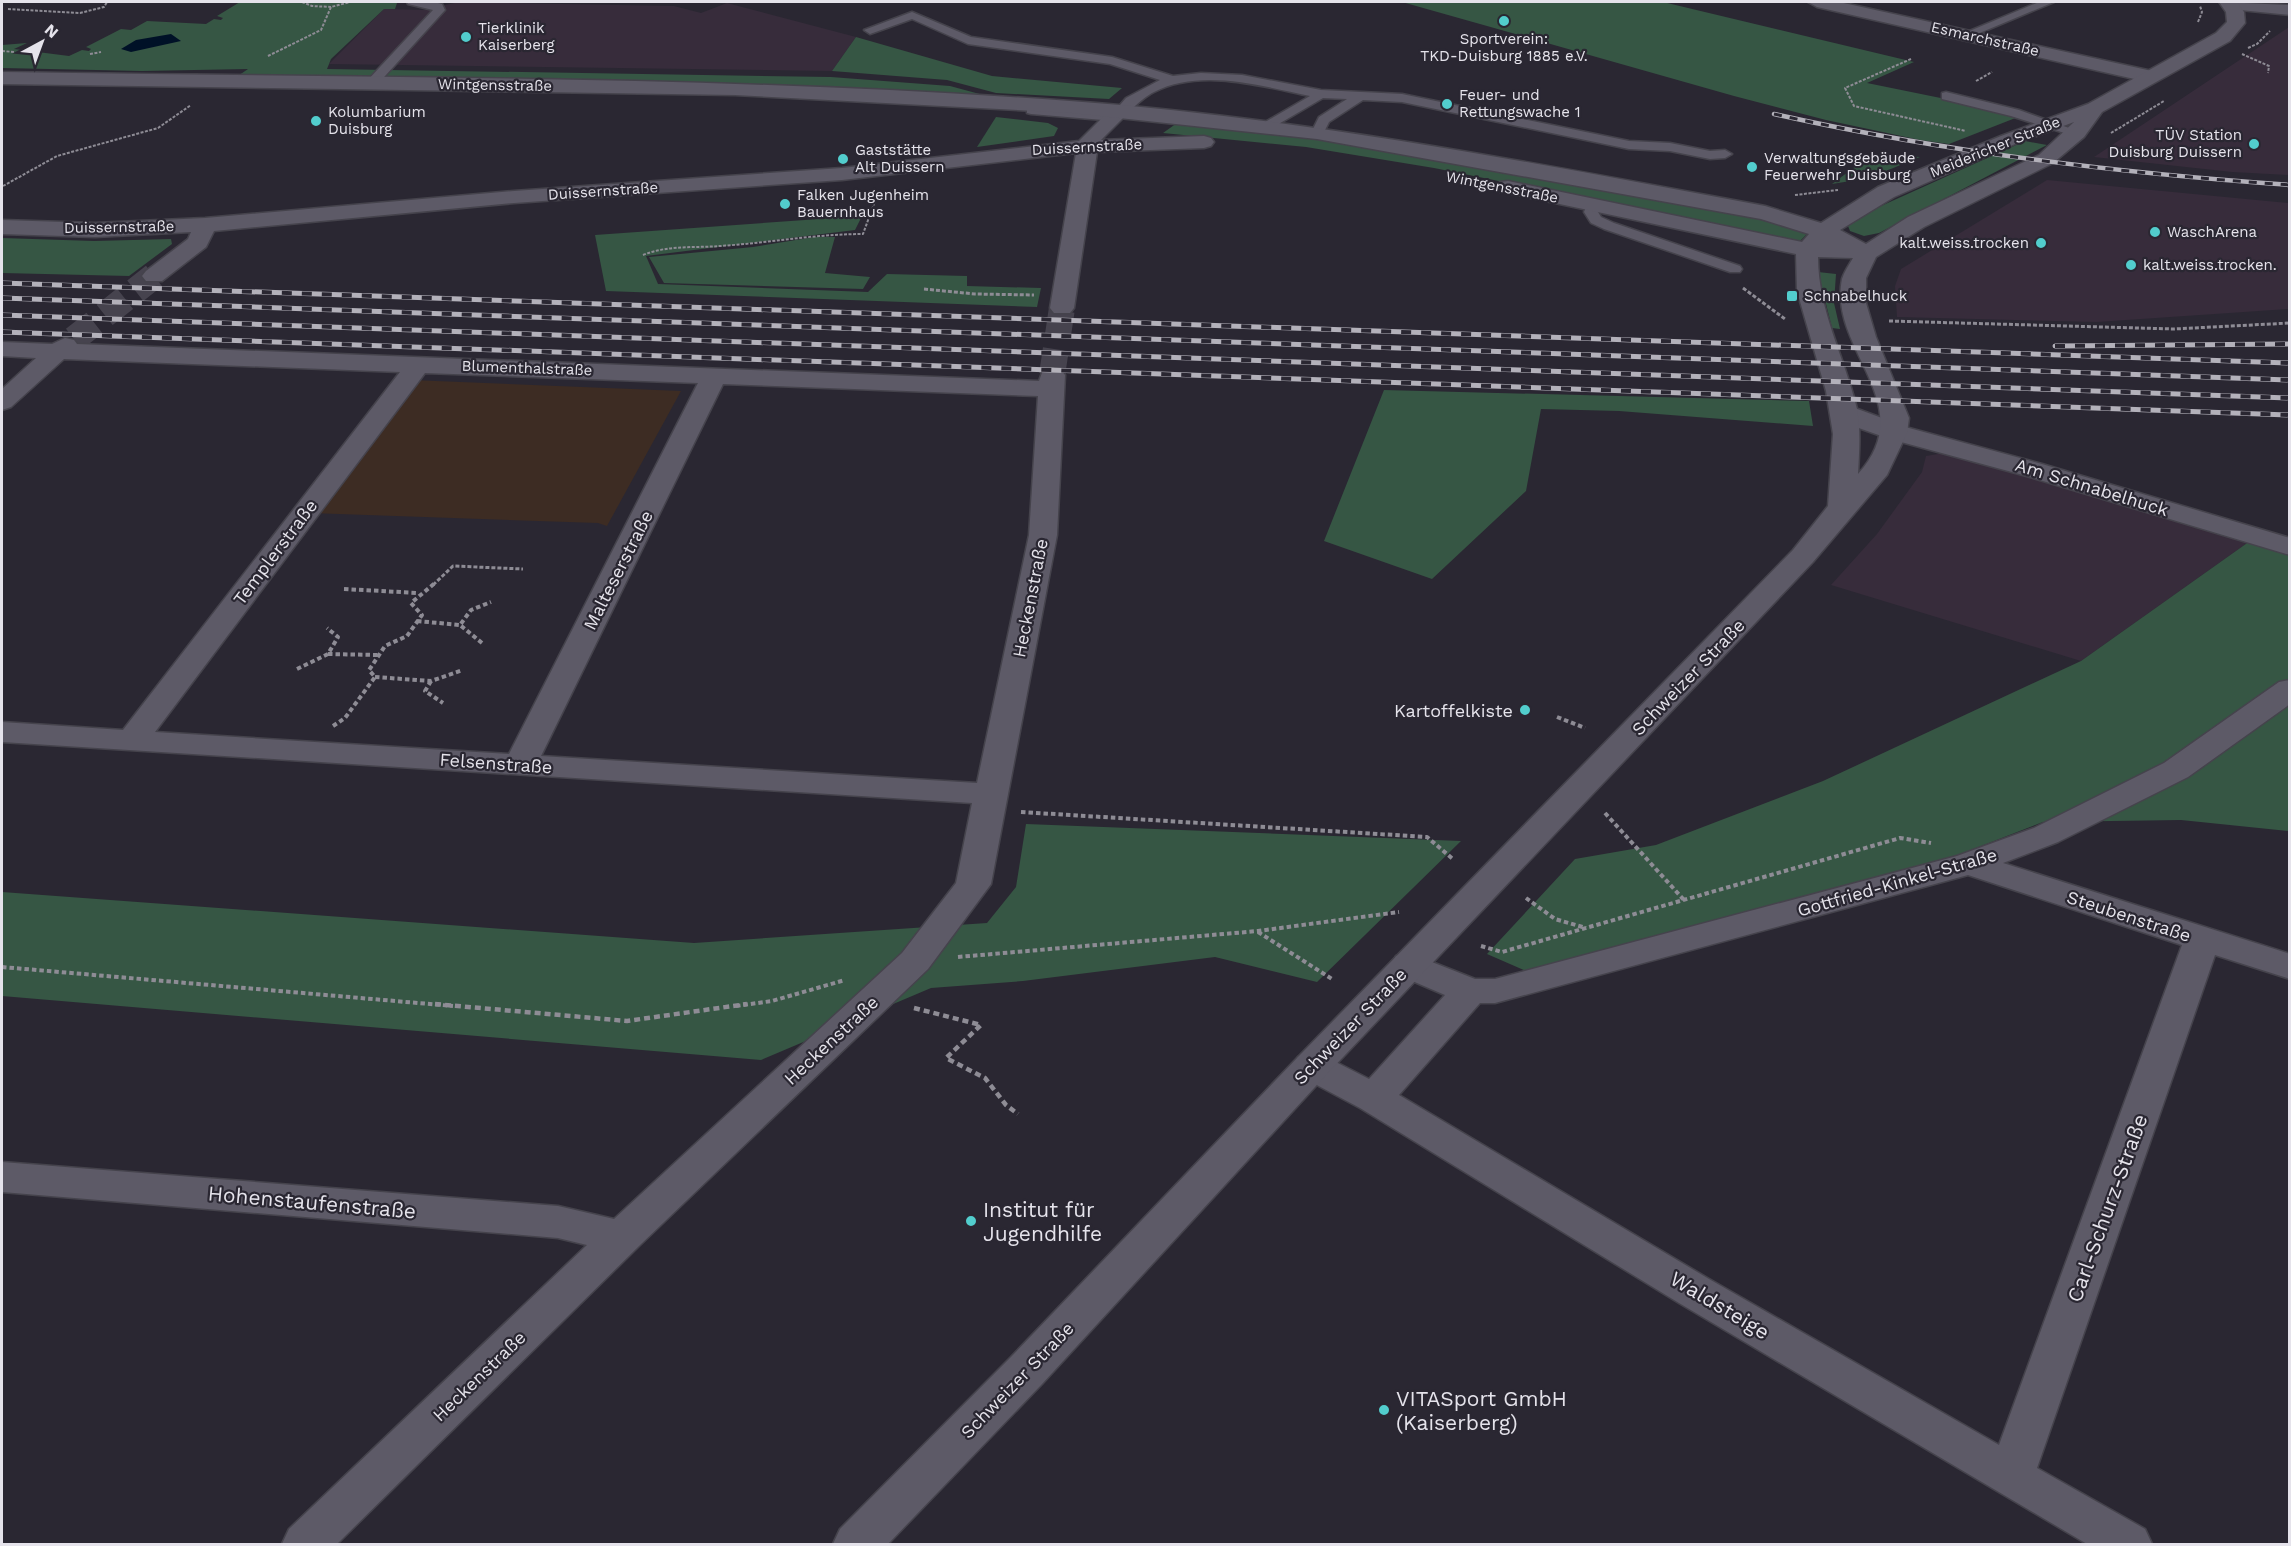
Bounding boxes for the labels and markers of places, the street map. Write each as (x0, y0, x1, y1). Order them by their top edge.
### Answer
marker: Sportverein: TKD-Duisburg 1885 e.V. (1497, 14, 1511, 28)
place label: Tierklinik Kaiserberg (478, 19, 555, 54)
marker: Tierklinik Kaiserberg (459, 30, 473, 44)
place label: Sportverein: TKD-Duisburg 1885 e.V. (1420, 30, 1588, 65)
place label: Feuer- und Rettungswache 1 (1459, 86, 1581, 121)
marker: Feuer- und Rettungswache 1 (1440, 97, 1454, 111)
place label: Kolumbarium Duisburg (328, 103, 426, 138)
marker: Kolumbarium Duisburg (309, 114, 323, 128)
place label: TÜV Station Duisburg Duissern (2109, 126, 2242, 161)
marker: TÜV Station Duisburg Duissern (2247, 137, 2261, 151)
place label: Gaststätte Alt Duissern (855, 141, 945, 176)
place label: Verwaltungsgebäude Feuerwehr Duisburg (1764, 149, 1916, 184)
marker: Gaststätte Alt Duissern (836, 152, 850, 166)
marker: Verwaltungsgebäude Feuerwehr Duisburg (1745, 160, 1759, 174)
place label: Falken Jugenheim Bauernhaus (797, 186, 929, 221)
marker: Falken Jugenheim Bauernhaus (778, 197, 792, 211)
place label: WaschArena (2167, 223, 2258, 241)
marker: WaschArena (2148, 225, 2162, 239)
place label: kalt.weiss.trocken (1899, 234, 2029, 252)
marker: kalt.weiss.trocken (2034, 236, 2048, 250)
place label: kalt.weiss.trocken. (2143, 256, 2277, 274)
marker: kalt.weiss.trocken. (2124, 258, 2138, 272)
place label: Schnabelhuck (1804, 287, 1908, 305)
marker: Schnabelhuck (1785, 289, 1799, 303)
place label: Kartoffelkiste (1394, 700, 1513, 721)
marker: Kartoffelkiste (1518, 703, 1532, 717)
place label: Institut für Jugendhilfe (983, 1197, 1102, 1246)
marker: Institut für Jugendhilfe (964, 1214, 978, 1228)
place label: VITASport GmbH (Kaiserberg) (1396, 1386, 1567, 1435)
marker: VITASport GmbH (Kaiserberg) (1377, 1403, 1391, 1417)

